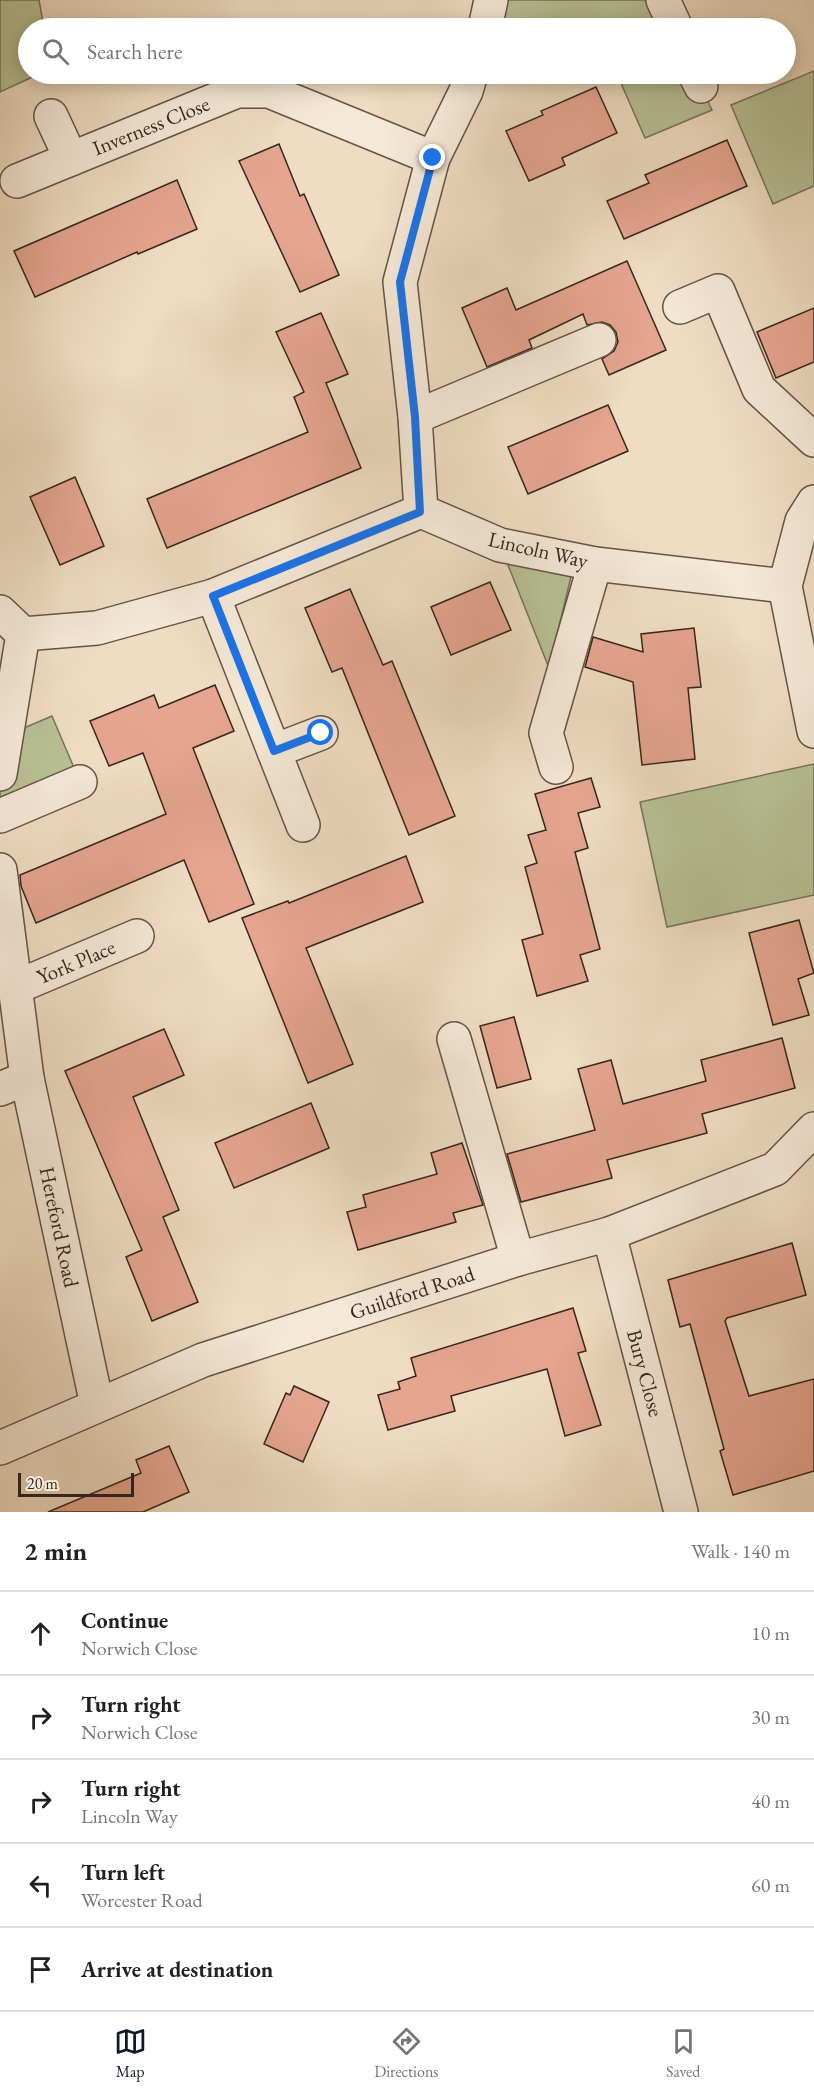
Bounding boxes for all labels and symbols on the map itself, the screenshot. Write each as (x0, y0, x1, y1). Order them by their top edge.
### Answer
street label: Inverness Close (88, 90, 213, 161)
route end (419, 144, 445, 170)
street label: Lincoln Way (486, 525, 591, 574)
route start (307, 719, 333, 745)
street label: York Place (32, 933, 119, 990)
street label: Hereford Road (34, 1164, 86, 1290)
street label: Guildford Road (346, 1260, 478, 1325)
street label: Bury Close (621, 1326, 670, 1419)
scale bar (18, 1470, 134, 1498)

